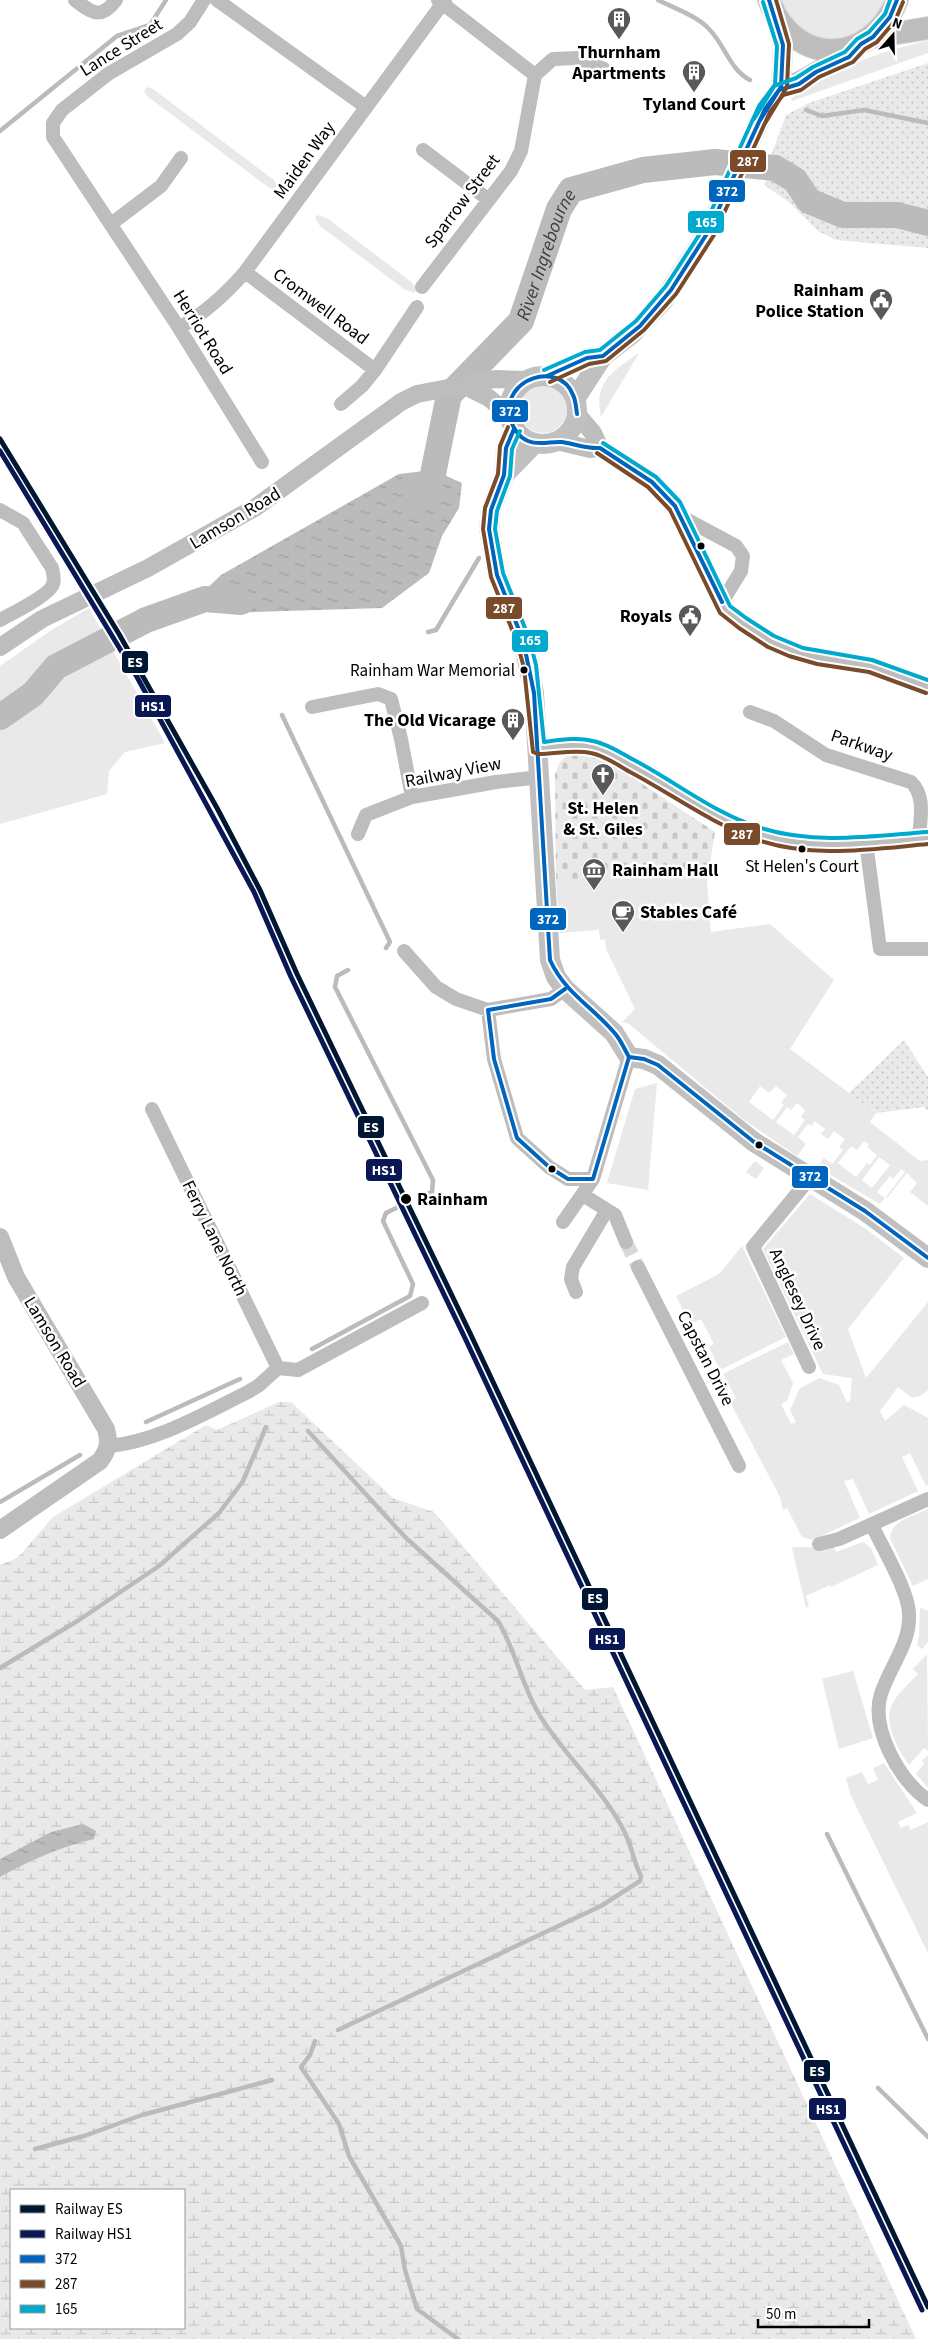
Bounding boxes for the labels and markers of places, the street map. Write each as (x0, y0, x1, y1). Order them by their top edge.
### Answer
building icon: Thurnham Apartments (606, 6, 632, 40)
place label: Thurnham Apartments (571, 40, 666, 86)
building icon: Tyland Court (681, 59, 707, 93)
place label: Tyland Court (643, 92, 745, 117)
place label: Rainham Police Station (755, 278, 864, 324)
public building icon: Rainham Police Station (868, 287, 894, 321)
unlabelled marker (696, 541, 706, 551)
public building icon: Royals (677, 603, 703, 637)
place label: Royals (620, 604, 672, 629)
place label: Rainham War Memorial (350, 659, 515, 683)
marker: Rainham War Memorial (519, 665, 529, 675)
building icon: The Old Vicarage (500, 707, 526, 741)
place label: The Old Vicarage (364, 708, 496, 733)
church icon: St. Helen & St. Giles (590, 762, 616, 796)
place label: St. Helen & St. Giles (563, 796, 643, 842)
marker: St Helen's Court (797, 844, 807, 854)
place label: St Helen's Court (745, 855, 859, 879)
museum icon: Rainham Hall (581, 857, 607, 891)
place label: Rainham Hall (612, 858, 718, 883)
cafe icon: Stables Café (610, 899, 636, 933)
place label: Stables Café (640, 900, 737, 925)
unlabelled marker (754, 1140, 764, 1150)
unlabelled marker (547, 1164, 557, 1174)
place label: Rainham (417, 1187, 488, 1212)
marker: Rainham (399, 1192, 413, 1206)

